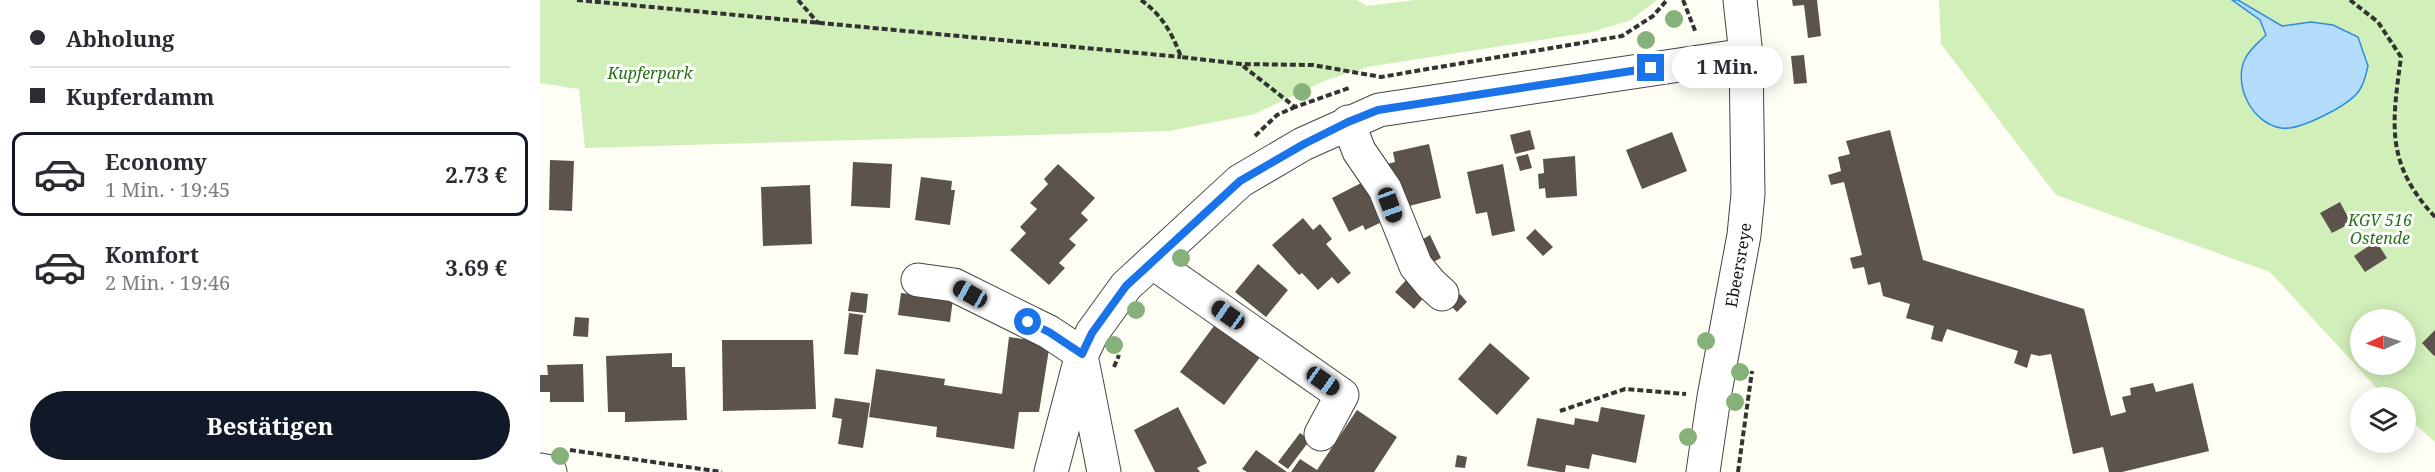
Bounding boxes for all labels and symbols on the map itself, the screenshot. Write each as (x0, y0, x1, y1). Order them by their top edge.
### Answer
callout: 1 Min. (1672, 47, 1783, 89)
route end (1637, 54, 1664, 81)
park label: Kupferpark (606, 62, 694, 84)
car (1375, 185, 1405, 225)
park label: KGV 516 Ostende (2347, 209, 2412, 249)
street label: Ebeersreye (1720, 222, 1756, 309)
car (950, 277, 990, 311)
car (1208, 297, 1248, 333)
route start (1014, 308, 1041, 335)
north arrow (2350, 309, 2416, 375)
car (1303, 363, 1343, 399)

